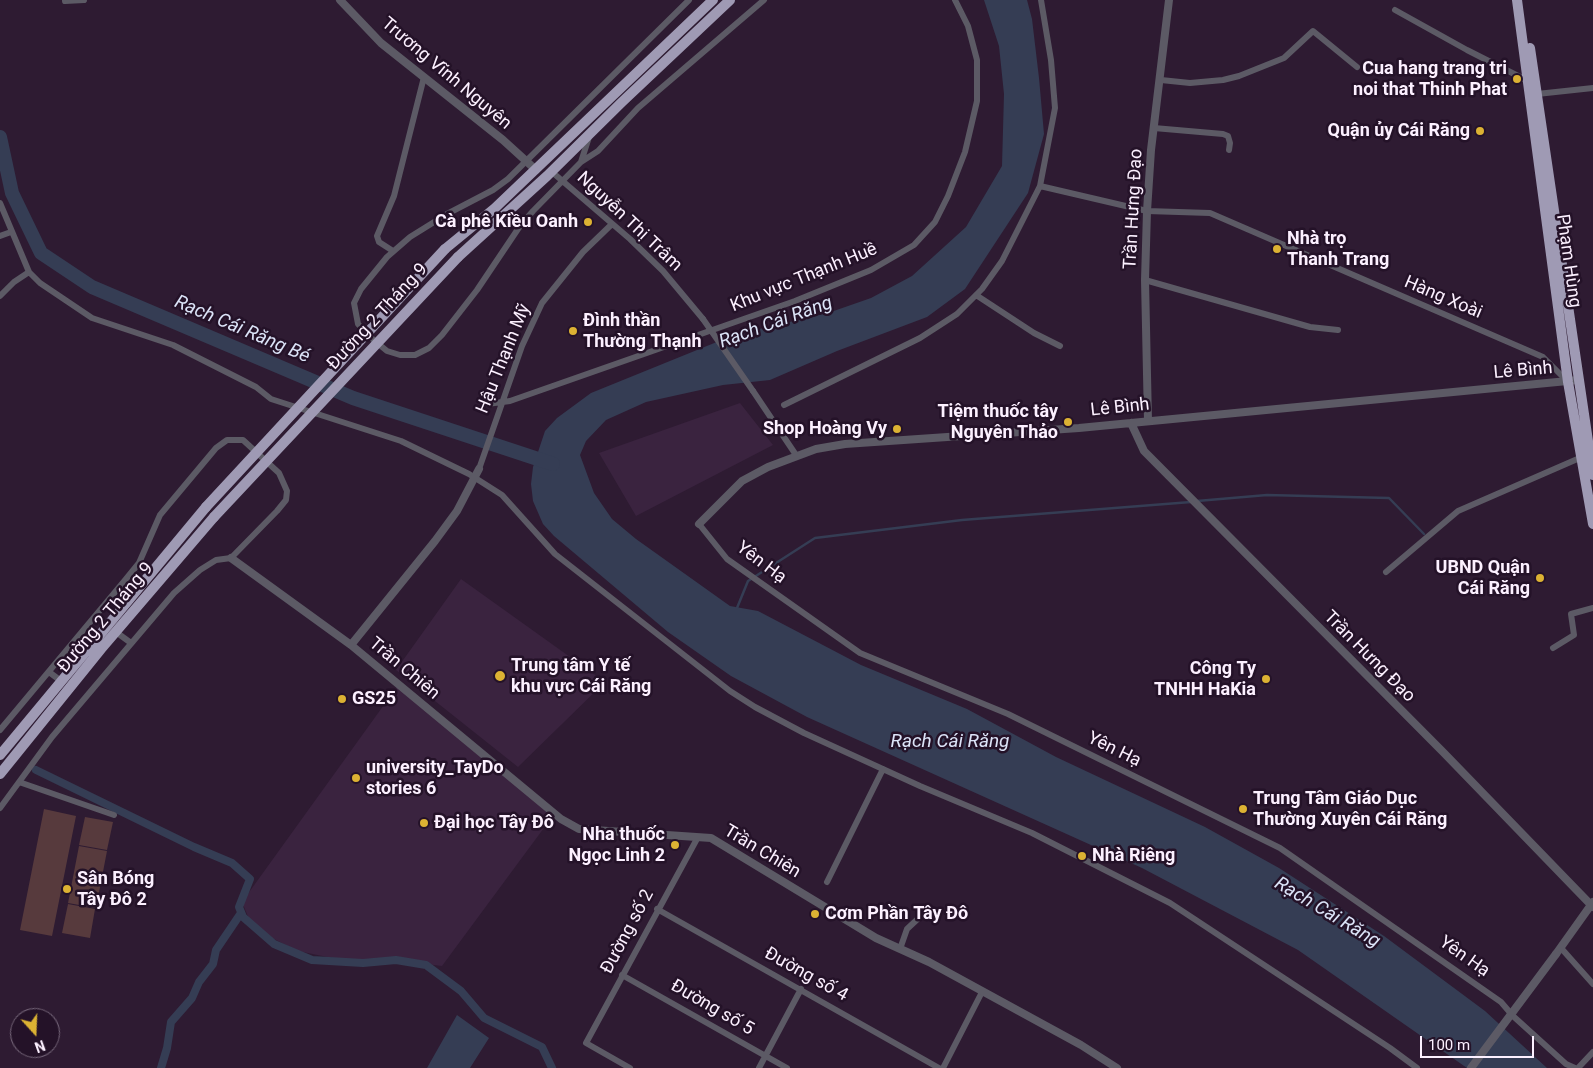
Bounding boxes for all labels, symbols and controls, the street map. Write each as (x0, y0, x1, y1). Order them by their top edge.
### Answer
street label: Trương Vĩnh Nguyên (377, 13, 515, 135)
place label: Cua hang trang tri noi that Thinh Phat (1353, 58, 1507, 100)
marker: Cua hang trang tri noi that Thinh Phat (1511, 73, 1523, 85)
place label: Quận ủy Cái Răng (1328, 120, 1470, 142)
marker: Quận ủy Cái Răng (1474, 125, 1486, 137)
street label: Trần Hưng Đạo (1120, 148, 1148, 270)
street label: Nguyễn Thị Trâm (572, 168, 686, 276)
place label: Cà phê Kiều Oanh (435, 211, 578, 233)
street label: Phạm Hùng (1551, 213, 1585, 309)
marker: Cà phê Kiều Oanh (582, 216, 594, 228)
place label: Nhà trọ Thanh Trang (1287, 228, 1389, 270)
street label: Khu vực Thạnh Huề (727, 239, 881, 317)
marker: Nhà trọ Thanh Trang (1271, 243, 1283, 255)
street label: Đường 2 Tháng 9 (323, 259, 433, 375)
street label: Hàng Xoài (1401, 272, 1485, 324)
water label: Rạch Cái Răng Bé (171, 291, 313, 369)
water label: Rạch Cái Răng (716, 292, 836, 354)
street label: Hậu Thạnh Mỹ (472, 301, 536, 417)
place label: Đình thần Thường Thạnh (583, 310, 702, 352)
marker: Đình thần Thường Thạnh (567, 325, 579, 337)
street label: Lê Bình (1493, 358, 1553, 384)
street label: Lê Bình (1089, 394, 1151, 422)
place label: Tiệm thuốc tây Nguyên Thảo (937, 401, 1058, 444)
marker: Tiệm thuốc tây Nguyên Thảo (1062, 416, 1074, 428)
place label: Shop Hoàng Vy (763, 418, 887, 440)
marker: Shop Hoàng Vy (891, 423, 903, 435)
street label: Yên Hạ (732, 537, 790, 589)
place label: UBND Quận Cái Răng (1436, 557, 1530, 600)
street label: Đường 2 Tháng 9 (53, 558, 159, 678)
marker: UBND Quận Cái Răng (1534, 572, 1546, 584)
street label: Trần Hưng Đạo (1319, 607, 1419, 707)
street label: Trần Chiên (364, 633, 444, 705)
place label: Trung tâm Y tế khu vực Cái Răng (511, 655, 651, 698)
place label: Công Ty TNHH HaKia (1154, 658, 1256, 701)
marker: Trung tâm Y tế khu vực Cái Răng (493, 669, 507, 683)
marker: Công Ty TNHH HaKia (1260, 673, 1272, 685)
place label: GS25 (352, 688, 396, 710)
marker: GS25 (336, 693, 348, 705)
street label: Yên Hạ (1084, 728, 1144, 772)
water label: Rạch Cái Răng (891, 731, 1009, 753)
place label: university_TayDo stories 6 (366, 757, 504, 800)
marker: university_TayDo stories 6 (350, 772, 362, 784)
place label: Trung Tâm Giáo Dục Thường Xuyên Cái Răng (1253, 788, 1447, 831)
marker: Trung Tâm Giáo Dục Thường Xuyên Cái Răng (1237, 803, 1249, 815)
place label: Đại học Tây Đô (434, 812, 554, 834)
marker: Đại học Tây Đô (418, 817, 430, 829)
street label: Trần Chiên (720, 821, 804, 883)
place label: Nha thuốc Ngọc Linh 2 (569, 824, 665, 866)
marker: Nha thuốc Ngọc Linh 2 (669, 839, 681, 851)
place label: Nhà Riêng (1092, 845, 1175, 867)
marker: Nhà Riêng (1076, 850, 1088, 862)
place label: Sân Bóng Tây Đô 2 (77, 868, 154, 911)
water label: Rạch Cái Răng (1270, 873, 1384, 953)
marker: Sân Bóng Tây Đô 2 (61, 883, 73, 895)
street label: Đường số 2 (597, 886, 659, 978)
place label: Cơm Phần Tây Đô (825, 903, 968, 925)
marker: Cơm Phần Tây Đô (809, 908, 821, 920)
street label: Yên Hạ (1435, 932, 1493, 982)
street label: Đường số 4 (760, 943, 852, 1007)
street label: Đường số 5 (667, 976, 757, 1040)
north arrow (10, 1008, 60, 1058)
scale bar (1423, 1026, 1537, 1058)
text: 100 m (1428, 1036, 1470, 1054)
text: N (32, 1037, 47, 1055)

